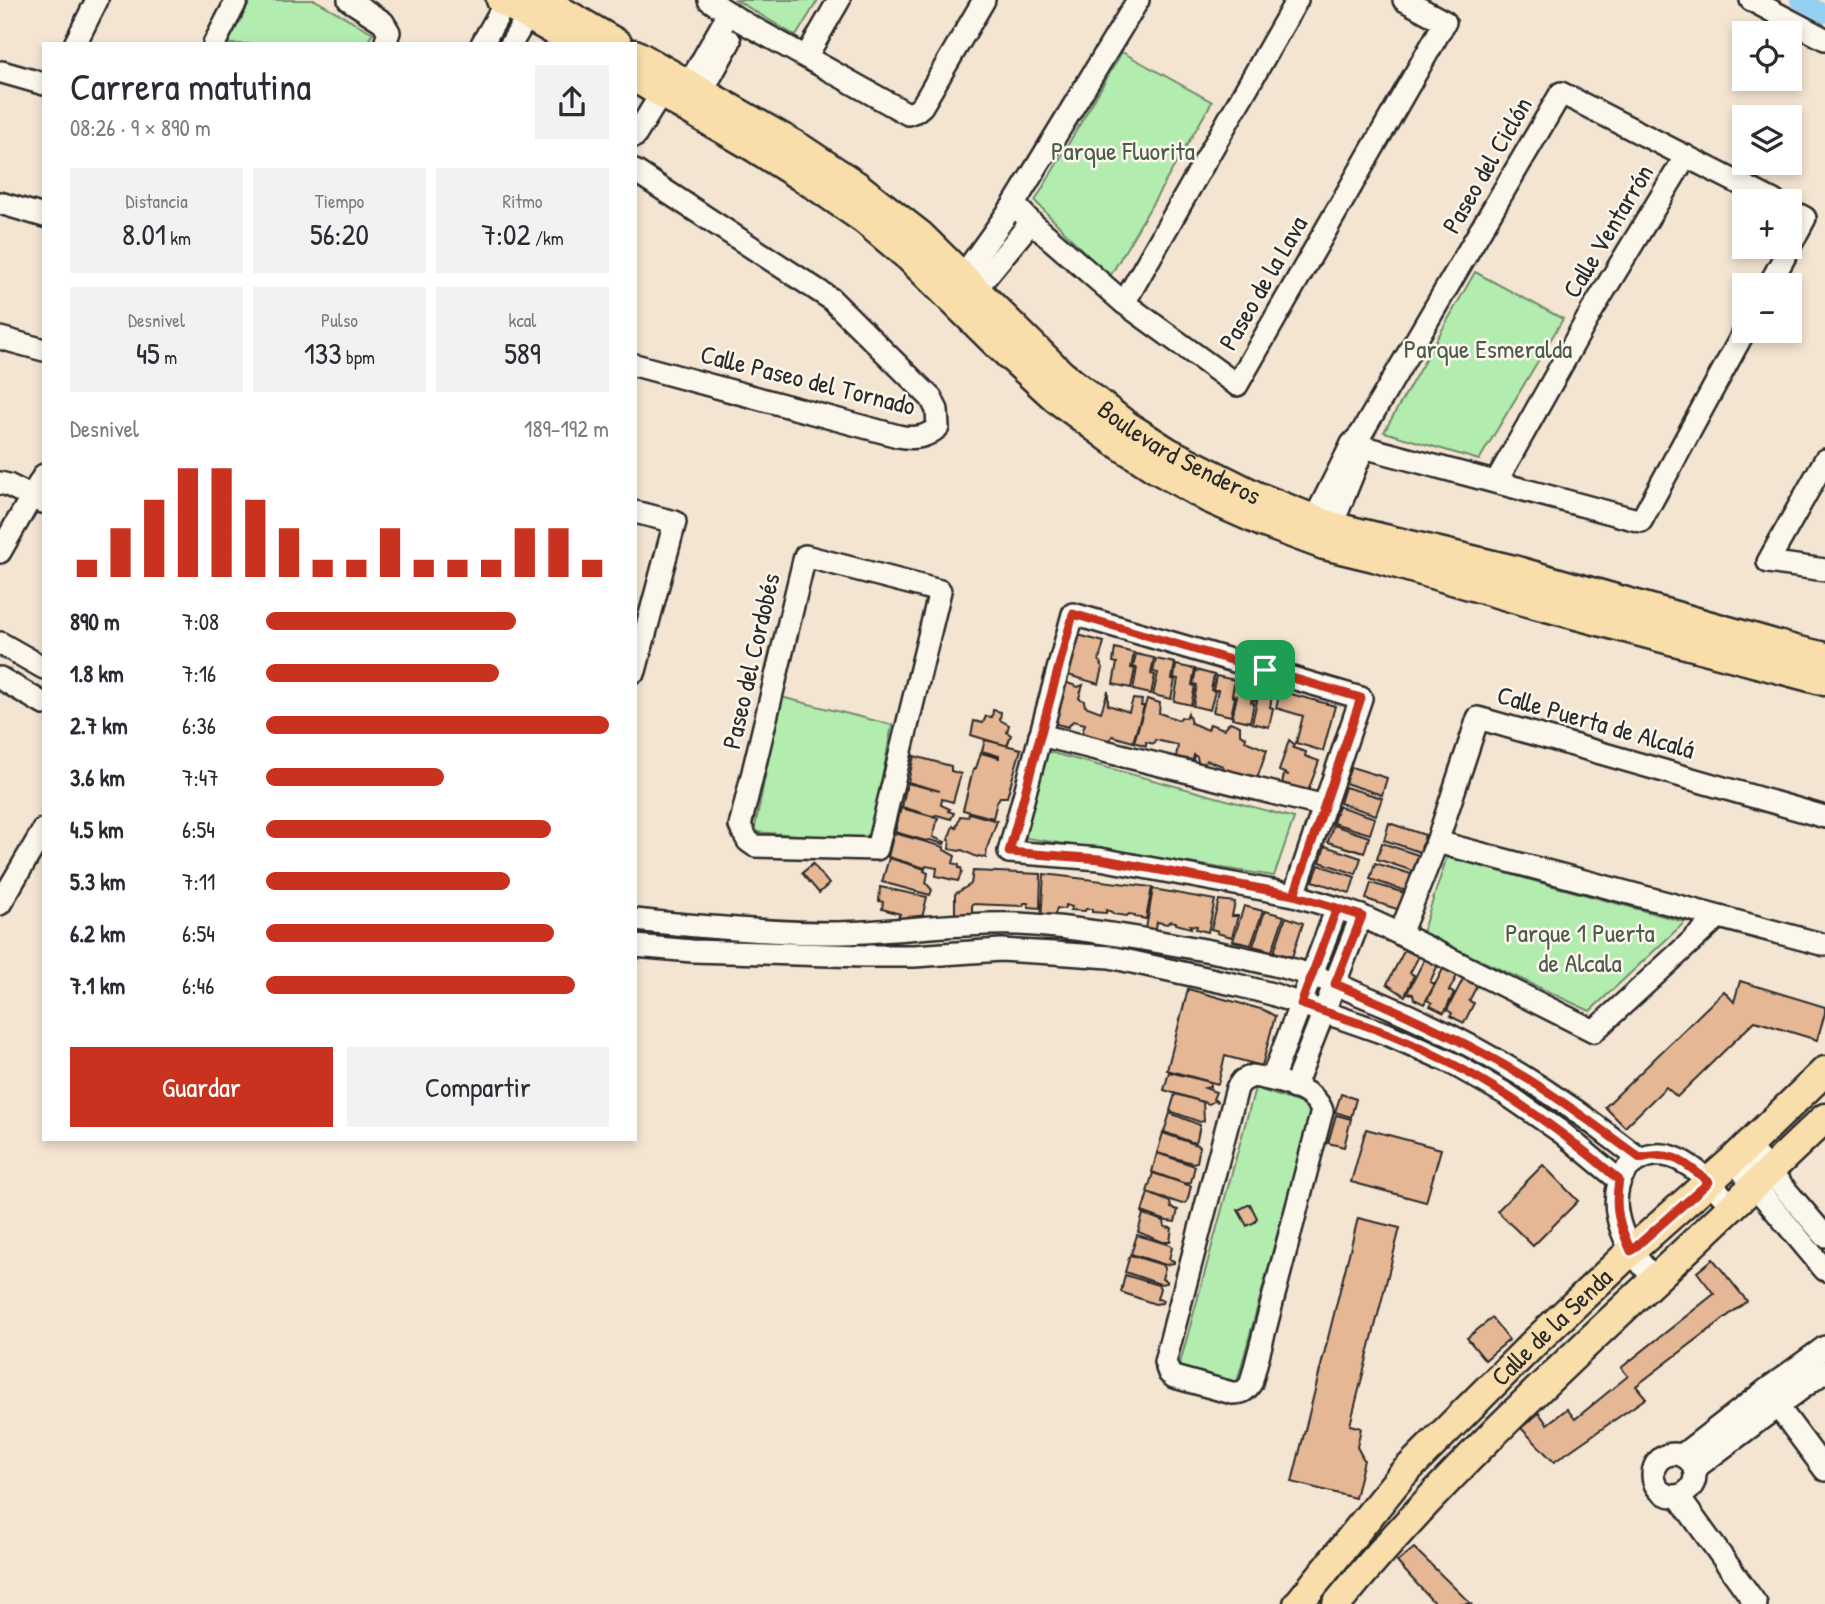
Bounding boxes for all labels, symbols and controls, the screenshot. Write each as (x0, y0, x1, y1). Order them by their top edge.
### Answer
map controls (1732, 21, 1802, 343)
button: locate (1732, 21, 1802, 91)
text: Carrera matutina (70, 60, 311, 112)
button: share (535, 65, 609, 139)
street label: Paseo del Ciclón (1433, 90, 1540, 239)
button: layers (1732, 105, 1802, 175)
text: 08:26 · 9 × 890 m (70, 112, 211, 143)
park label: Parque Fluorita (1051, 133, 1195, 168)
street label: Calle Ventarrón (1554, 157, 1661, 304)
text: Distancia (125, 188, 188, 214)
text: Tiempo (315, 188, 364, 214)
text: Ritmo (503, 188, 543, 214)
button: + (1732, 189, 1802, 259)
street label: Paseo de la Lava (1210, 209, 1315, 356)
text: 8.01 (122, 214, 166, 254)
text: 56:20 (310, 214, 369, 254)
text: 7:02 (481, 214, 531, 254)
text: km (166, 225, 191, 251)
text: /km (531, 225, 564, 251)
button: − (1732, 273, 1802, 343)
text: Desnivel (128, 307, 185, 333)
text: Pulso (321, 307, 358, 333)
text: kcal (509, 307, 536, 333)
park label: Parque Esmeralda (1404, 331, 1572, 366)
text: 45 (136, 333, 160, 373)
text: 133 (304, 333, 342, 373)
text: 589 (504, 333, 541, 373)
street label: Calle Paseo del Tornado (697, 336, 919, 423)
text: m (160, 344, 177, 370)
text: bpm (342, 344, 375, 370)
street label: Boulevard Senderos (1091, 391, 1267, 513)
text: Desnivel (70, 413, 139, 444)
text: 189–192 m (524, 413, 609, 444)
street label: Paseo del Cordobés (713, 570, 788, 752)
text: 890 m (70, 606, 120, 637)
text: 7:08 (182, 606, 219, 637)
pin (1235, 640, 1295, 700)
icon: arrive (1246, 651, 1284, 689)
text: 1.8 km (70, 658, 124, 689)
text: 7:16 (182, 658, 216, 689)
street label: Calle Puerta de Alcalá (1493, 677, 1699, 766)
text: 2.7 km (70, 710, 128, 741)
text: 6:36 (182, 710, 216, 741)
text: 3.6 km (70, 762, 125, 793)
text: 7:47 (182, 762, 219, 793)
text: 4.5 km (70, 814, 124, 845)
text: 6:54 (182, 814, 215, 845)
text: 5.3 km (70, 866, 125, 897)
text: 7:11 (182, 866, 215, 897)
park label: Parque 1 Puerta de Alcala (1505, 915, 1655, 980)
text: 6.2 km (70, 918, 125, 949)
text: 6:54 (182, 918, 215, 949)
text: 7.1 km (70, 970, 125, 1001)
text: 6:46 (182, 970, 214, 1001)
button: Guardar (70, 1047, 333, 1127)
button: Compartir (347, 1047, 609, 1127)
street label: Calle de la Senda (1483, 1260, 1619, 1393)

